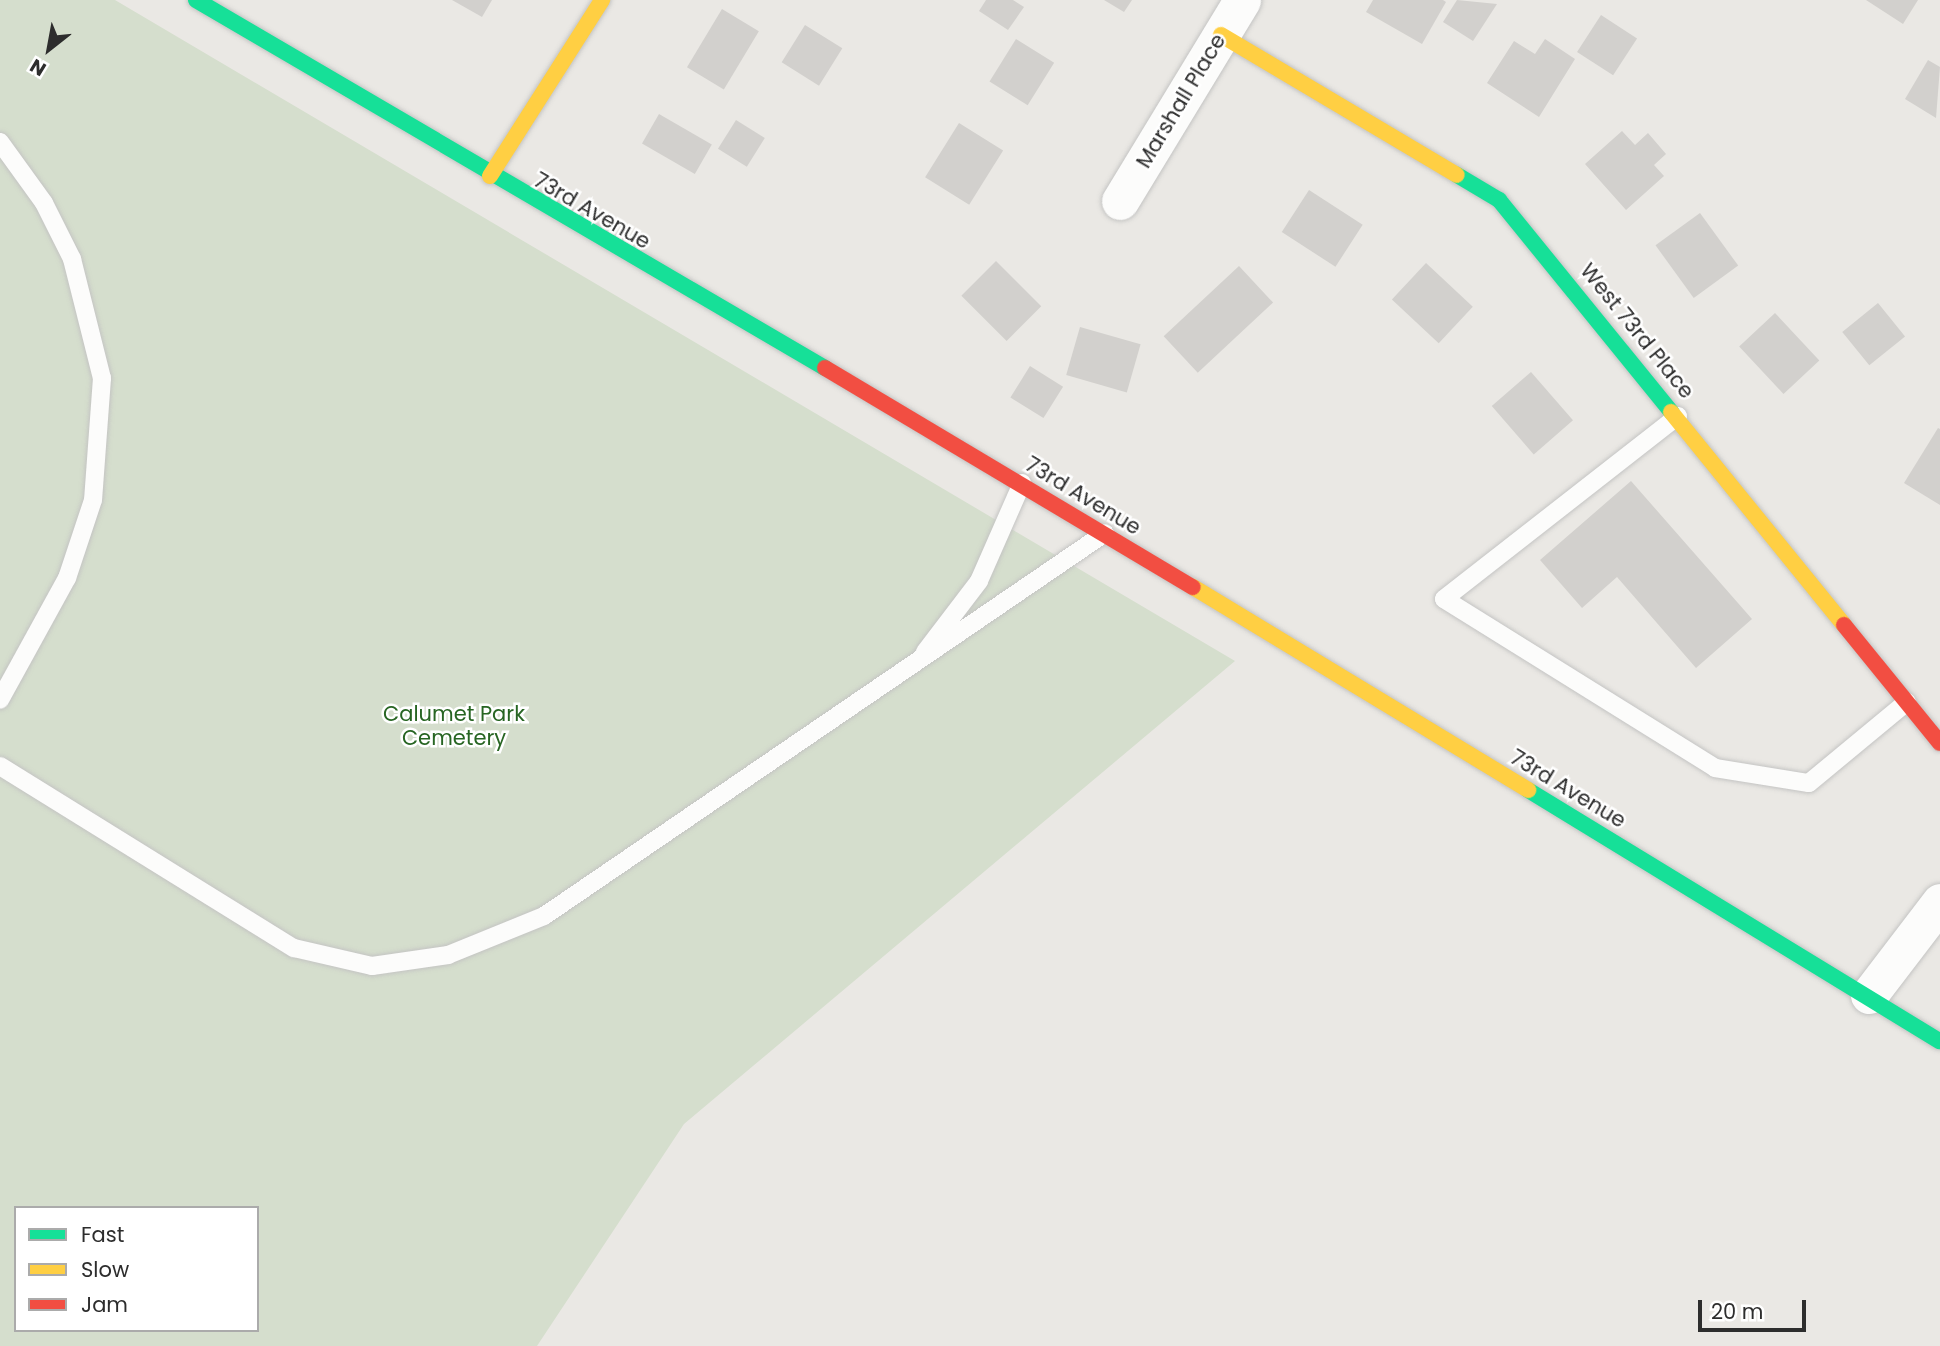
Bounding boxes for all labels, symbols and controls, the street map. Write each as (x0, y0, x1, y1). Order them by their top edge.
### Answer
north arrow (14, 14, 84, 84)
street label: Marshall Place (1131, 29, 1231, 173)
text: N (25, 52, 51, 83)
street label: 73rd Avenue (529, 168, 655, 254)
street label: West 73rd Place (1575, 258, 1699, 404)
street label: 73rd Avenue (1021, 452, 1145, 540)
park label: Calumet Park Cemetery (383, 701, 525, 751)
street label: 73rd Avenue (1506, 745, 1630, 833)
legend (14, 1206, 259, 1332)
text: Fast (81, 1220, 124, 1249)
text: Slow (81, 1255, 129, 1284)
scale bar (1702, 1286, 1811, 1330)
text: Jam (81, 1290, 128, 1319)
text: 20 m (1711, 1297, 1764, 1326)

